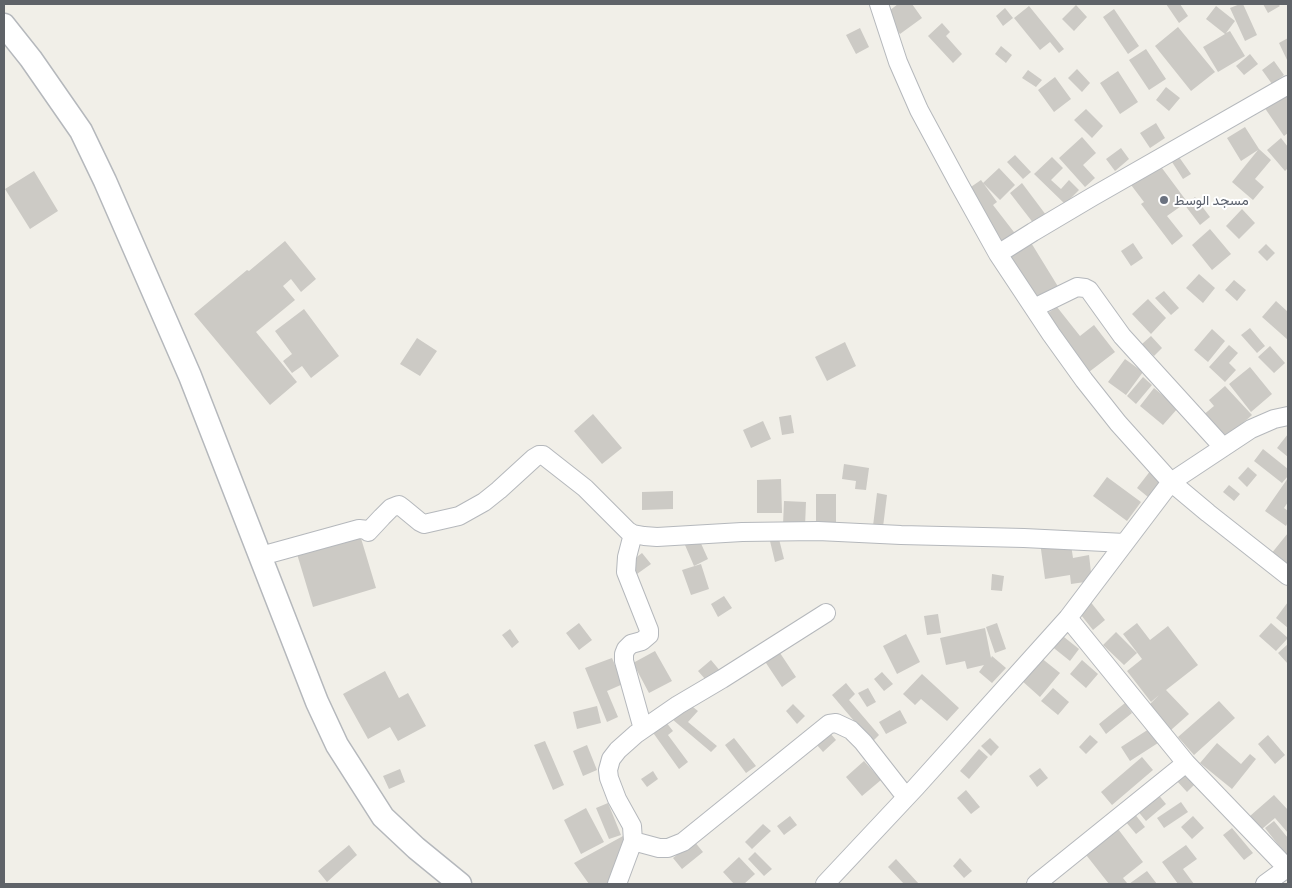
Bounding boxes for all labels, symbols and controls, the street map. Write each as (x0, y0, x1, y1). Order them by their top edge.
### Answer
place label: مسجد الوسط (1174, 192, 1249, 208)
marker: مسجد الوسط (1158, 194, 1170, 206)

